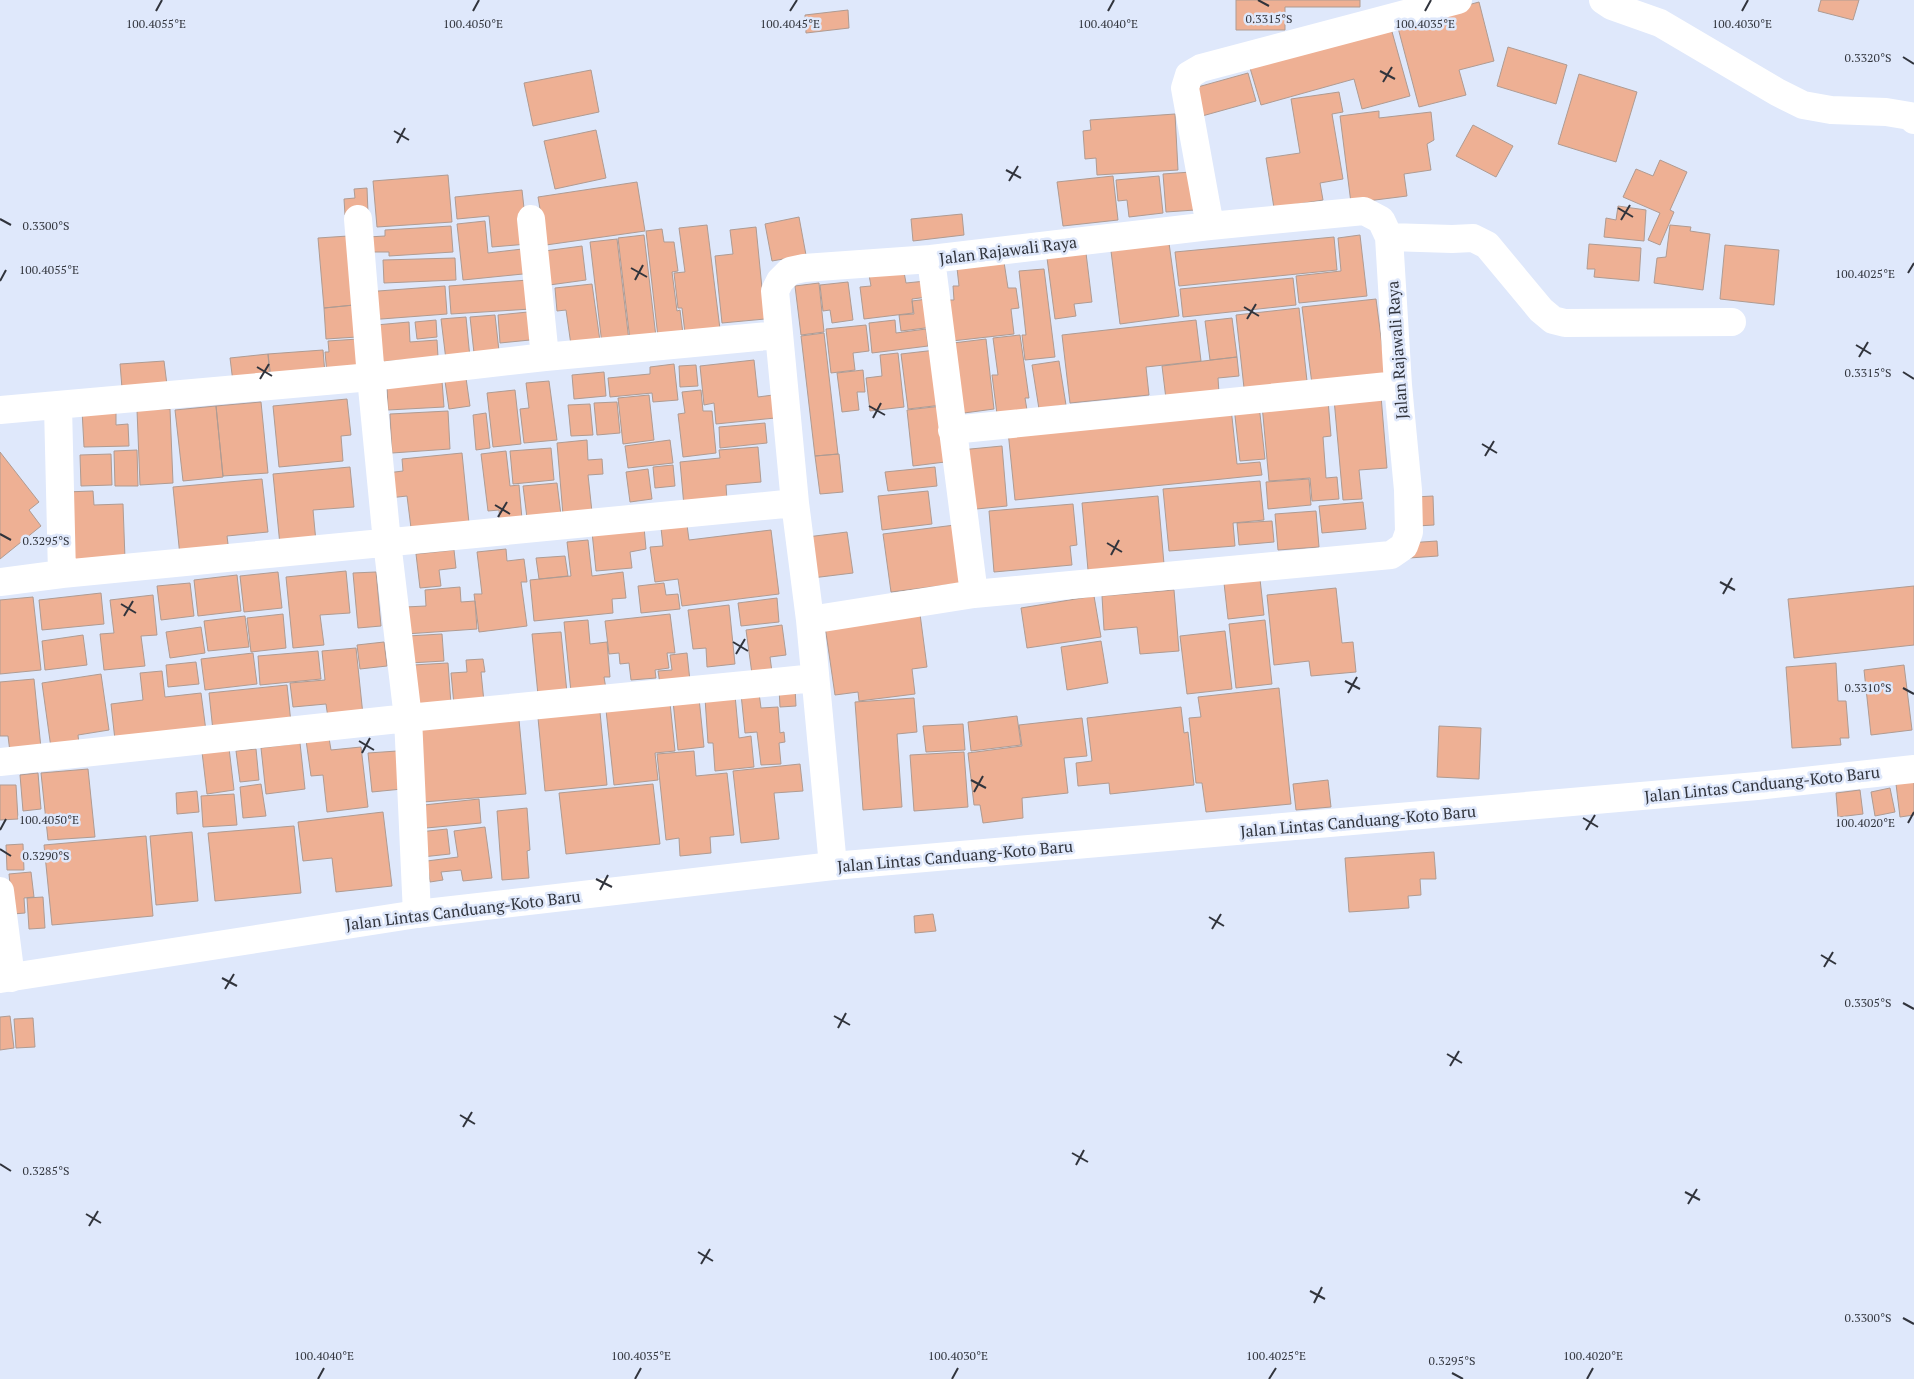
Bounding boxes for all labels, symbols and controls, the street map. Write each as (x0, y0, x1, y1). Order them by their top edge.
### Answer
text: 0.3315°S (1246, 11, 1292, 26)
text: 100.4055°E (126, 16, 186, 31)
text: 100.4050°E (443, 16, 503, 31)
text: 100.4045°E (760, 16, 820, 31)
text: 100.4040°E (1078, 16, 1138, 31)
text: 100.4035°E (1395, 16, 1455, 31)
text: 100.4030°E (1712, 16, 1772, 31)
text: 0.3320°S (1845, 50, 1891, 65)
text: 0.3300°S (23, 218, 69, 233)
street label: Jalan Rajawali Raya (938, 231, 1078, 269)
text: 100.4055°E (19, 262, 79, 277)
text: 100.4025°E (1835, 266, 1895, 281)
street label: Jalan Rajawali Raya (1381, 280, 1413, 420)
text: 0.3315°S (1845, 365, 1891, 380)
text: 0.3295°S (23, 533, 69, 548)
text: 0.3310°S (1845, 680, 1891, 695)
street label: Jalan Lintas Canduang-Koto Baru (1643, 761, 1881, 807)
street label: Jalan Lintas Canduang-Koto Baru (1239, 800, 1477, 842)
text: 100.4050°E (19, 812, 79, 827)
text: 100.4020°E (1835, 815, 1895, 830)
street label: Jalan Lintas Canduang-Koto Baru (836, 835, 1074, 877)
text: 0.3290°S (23, 848, 69, 863)
street label: Jalan Lintas Canduang-Koto Baru (344, 885, 582, 935)
text: 0.3305°S (1845, 995, 1891, 1010)
text: 0.3285°S (23, 1163, 69, 1178)
text: 0.3300°S (1845, 1310, 1891, 1325)
text: 100.4040°E (294, 1348, 354, 1363)
text: 100.4035°E (611, 1348, 671, 1363)
text: 100.4030°E (928, 1348, 988, 1363)
text: 100.4025°E (1246, 1348, 1306, 1363)
text: 100.4020°E (1563, 1348, 1623, 1363)
text: 0.3295°S (1429, 1353, 1475, 1368)

